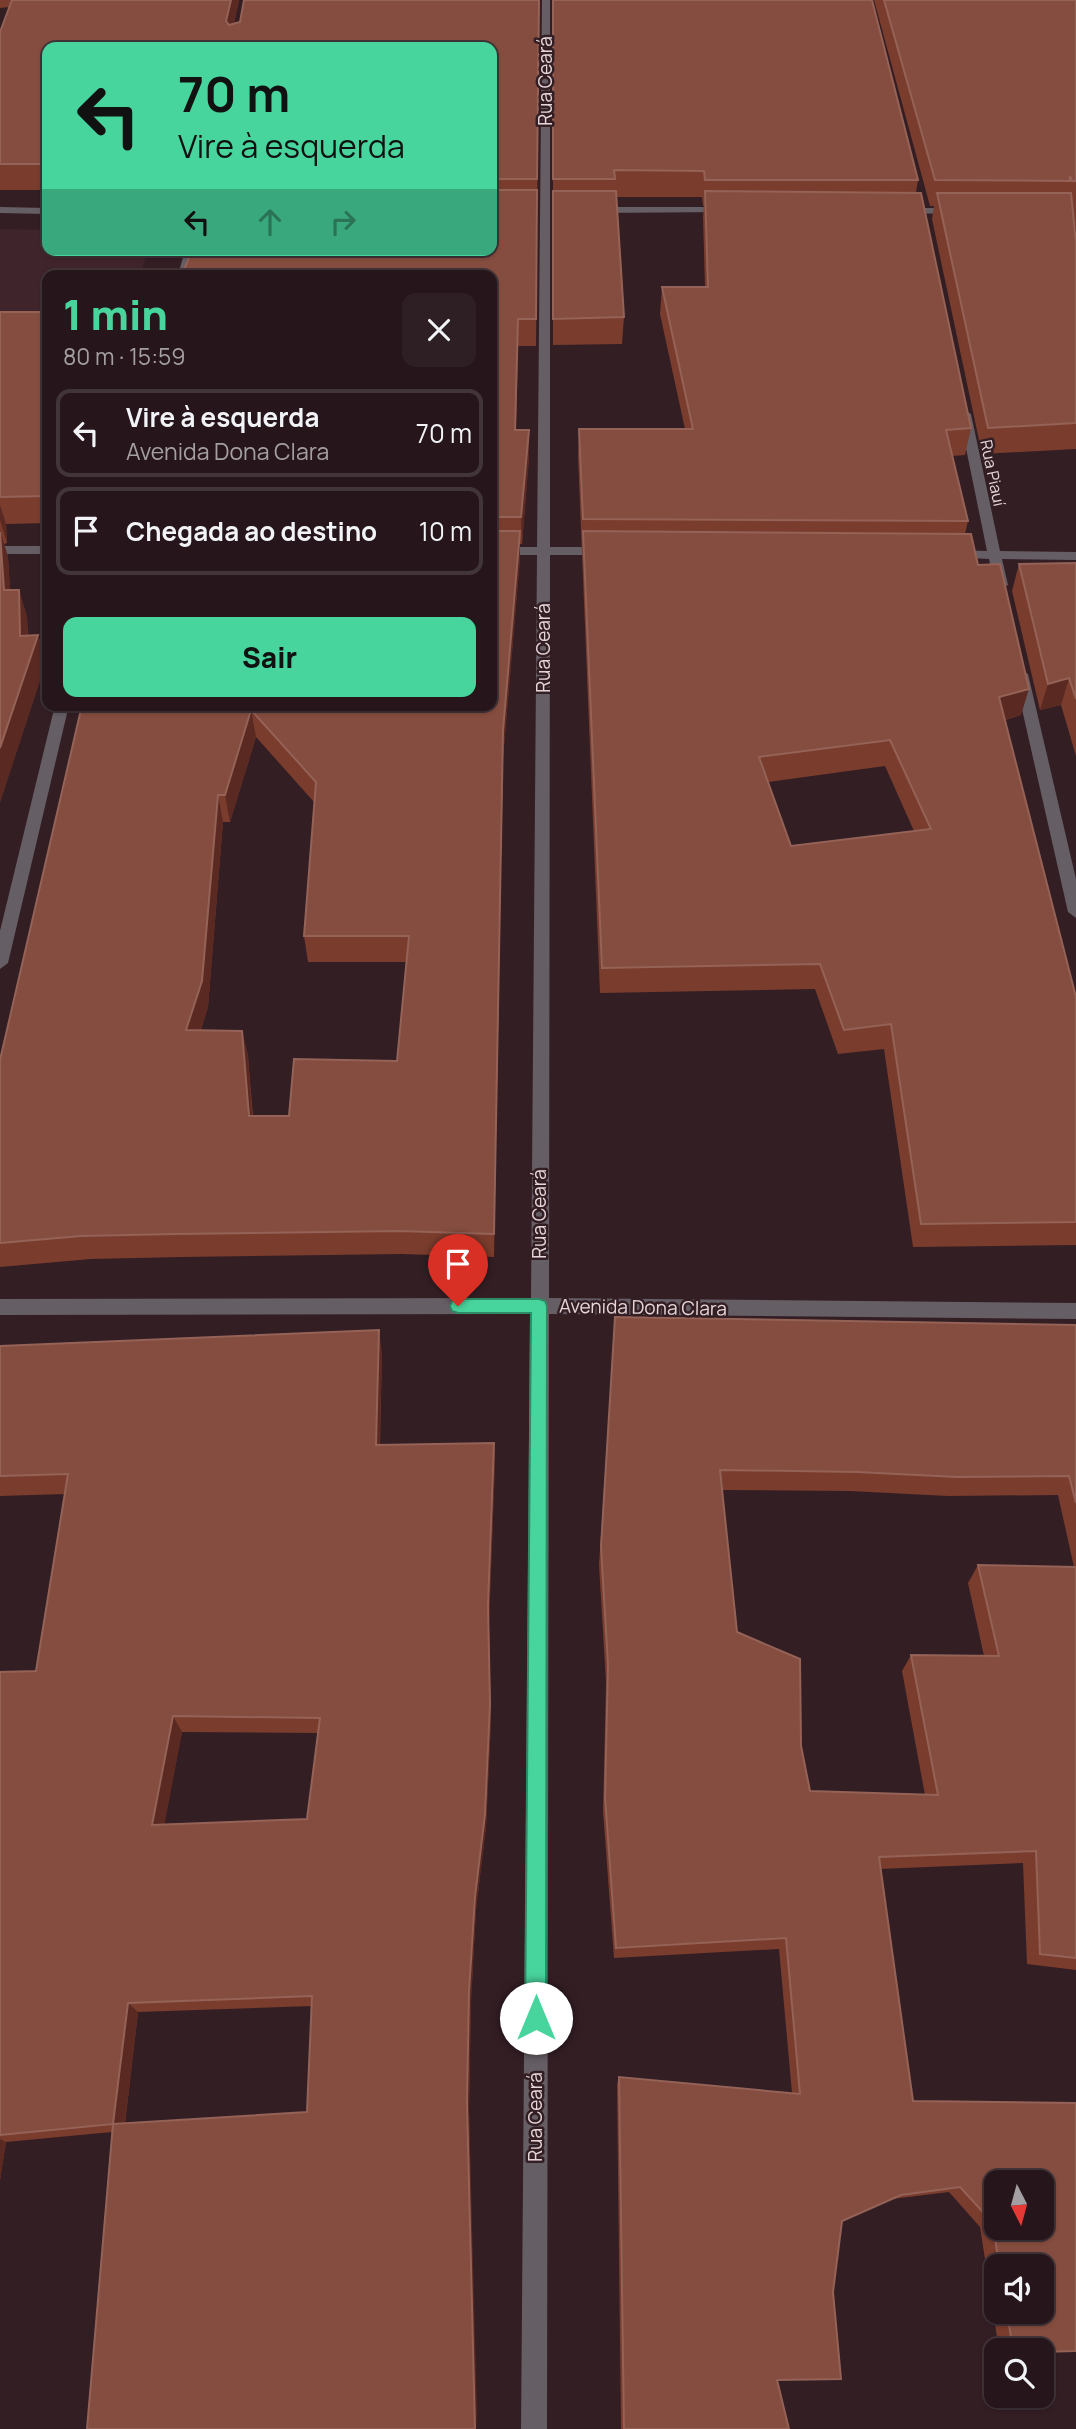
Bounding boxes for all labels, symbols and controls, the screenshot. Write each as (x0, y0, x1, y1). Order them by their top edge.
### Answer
street label: Rua Ceará (532, 36, 558, 126)
text: 70 m (178, 60, 290, 127)
icon: left (63, 70, 154, 161)
text: Vire à esquerda (178, 124, 405, 168)
icon: left (178, 203, 216, 241)
icon: ahead (251, 203, 289, 241)
icon: right (324, 203, 362, 241)
text: 1 min (63, 285, 168, 343)
button: close (402, 293, 476, 367)
text: 80 m · 15:59 (63, 340, 186, 372)
text: Vire à esquerda (126, 399, 319, 435)
icon: left (67, 414, 105, 452)
text: 70 m (416, 415, 472, 451)
text: Avenida Dona Clara (126, 435, 329, 467)
street label: Rua Piauí (975, 438, 1011, 508)
icon: arrive (67, 512, 105, 550)
text: Chegada ao destino (126, 513, 377, 549)
text: 10 m (419, 513, 472, 549)
street label: Rua Ceará (530, 603, 556, 693)
button: Sair (63, 617, 476, 697)
street label: Rua Ceará (526, 1169, 552, 1259)
pin (428, 1234, 488, 1306)
icon: arrive (439, 1245, 477, 1283)
street label: Avenida Dona Clara (559, 1293, 727, 1321)
position arrow (499, 1981, 573, 2055)
street label: Rua Ceará (522, 2072, 548, 2162)
north arrow (984, 2170, 1054, 2240)
map controls (984, 2170, 1054, 2408)
button: sound (984, 2254, 1054, 2324)
button: search (984, 2338, 1054, 2408)

